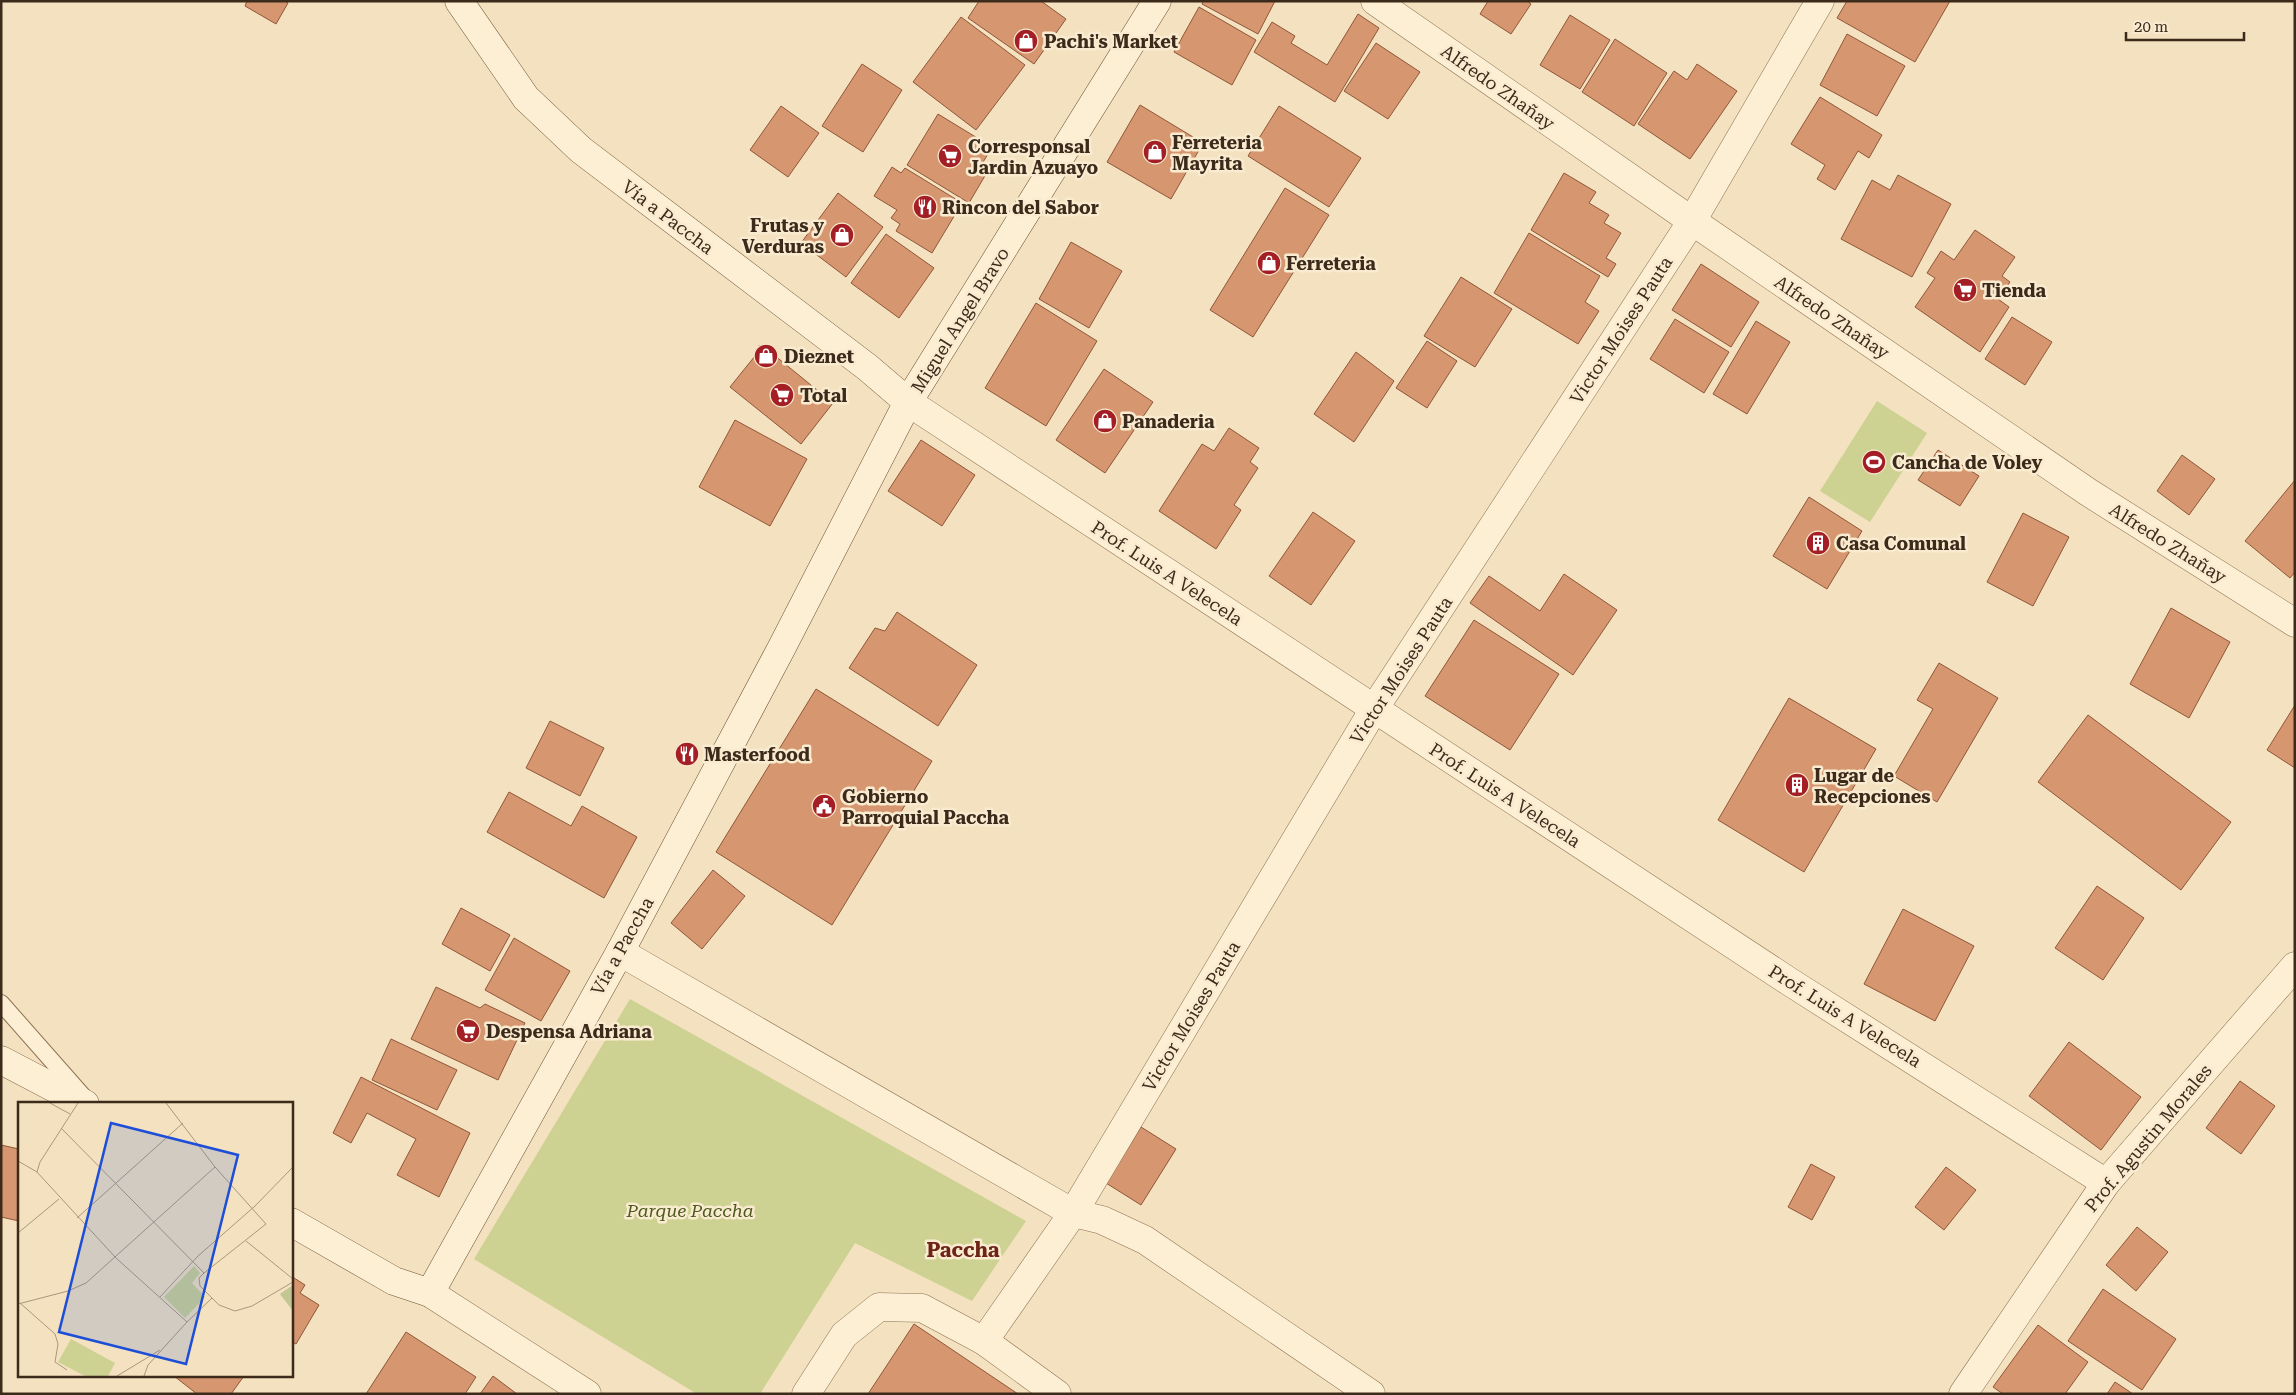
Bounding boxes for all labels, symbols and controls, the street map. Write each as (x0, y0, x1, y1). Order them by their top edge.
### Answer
scale bar (2126, 10, 2244, 42)
text: 20 m (2134, 18, 2169, 36)
shop icon: Pachi's Market (1013, 28, 1039, 54)
place label: Pachi's Market (1044, 31, 1178, 52)
street label: Alfredo Zhañay (1437, 40, 1559, 134)
place label: Ferreteria Mayrita (1172, 132, 1262, 174)
place label: Corresponsal Jardin Azuayo (968, 136, 1099, 178)
shop icon: Ferreteria Mayrita (1142, 139, 1168, 165)
supermarket icon: Corresponsal Jardin Azuayo (937, 143, 963, 169)
street label: Vía a Paccha (618, 176, 718, 258)
restaurant icon: Rincon del Sabor (912, 194, 938, 220)
place label: Rincon del Sabor (942, 197, 1099, 218)
place label: Frutas y Verduras (742, 215, 824, 257)
shop icon: Frutas y Verduras (829, 222, 855, 248)
street label: Miguel Angel Bravo (907, 243, 1013, 397)
shop icon: Ferreteria (1256, 250, 1282, 276)
street label: Victor Moises Pauta (1565, 252, 1677, 408)
place label: Ferreteria (1286, 253, 1376, 274)
street label: Alfredo Zhañay (1771, 271, 1894, 363)
supermarket icon: Tienda (1952, 277, 1978, 303)
place label: Tienda (1982, 280, 2047, 301)
shop icon: Dieznet (753, 343, 779, 369)
place label: Dieznet (784, 346, 854, 367)
supermarket icon: Total (769, 382, 795, 408)
place label: Total (800, 385, 847, 406)
shop icon: Panaderia (1092, 408, 1118, 434)
place label: Panaderia (1122, 411, 1215, 432)
sports icon: Cancha de Voley (1861, 449, 1887, 475)
place label: Cancha de Voley (1892, 452, 2043, 473)
street label: Alfredo Zhañay (2106, 499, 2231, 588)
street label: Prof. Luis A Velecela (1087, 516, 1247, 630)
building icon: Casa Comunal (1805, 530, 1831, 556)
place label: Casa Comunal (1836, 533, 1966, 554)
street label: Victor Moises Pauta (1345, 592, 1457, 748)
street label: Prof. Luis A Velecela (1425, 738, 1585, 852)
restaurant icon: Masterfood (674, 741, 700, 767)
place label: Masterfood (704, 744, 810, 765)
place label: Lugar de Recepciones (1814, 765, 1931, 807)
building icon: Lugar de Recepciones (1784, 772, 1810, 798)
place label: Gobierno Parroquial Paccha (842, 786, 1010, 828)
public building icon: Gobierno Parroquial Paccha (811, 793, 837, 819)
street label: Vía a Paccha (586, 893, 658, 999)
street label: Victor Moises Pauta (1138, 937, 1244, 1095)
street label: Prof. Luis A Velecela (1765, 960, 1925, 1072)
supermarket icon: Despensa Adriana (455, 1018, 481, 1044)
place label: Despensa Adriana (486, 1021, 652, 1042)
street label: Prof. Agustin Morales (2080, 1060, 2216, 1216)
inset map (18, 1102, 292, 1378)
park label: Parque Paccha (625, 1200, 754, 1221)
district label: Paccha (926, 1238, 1000, 1262)

